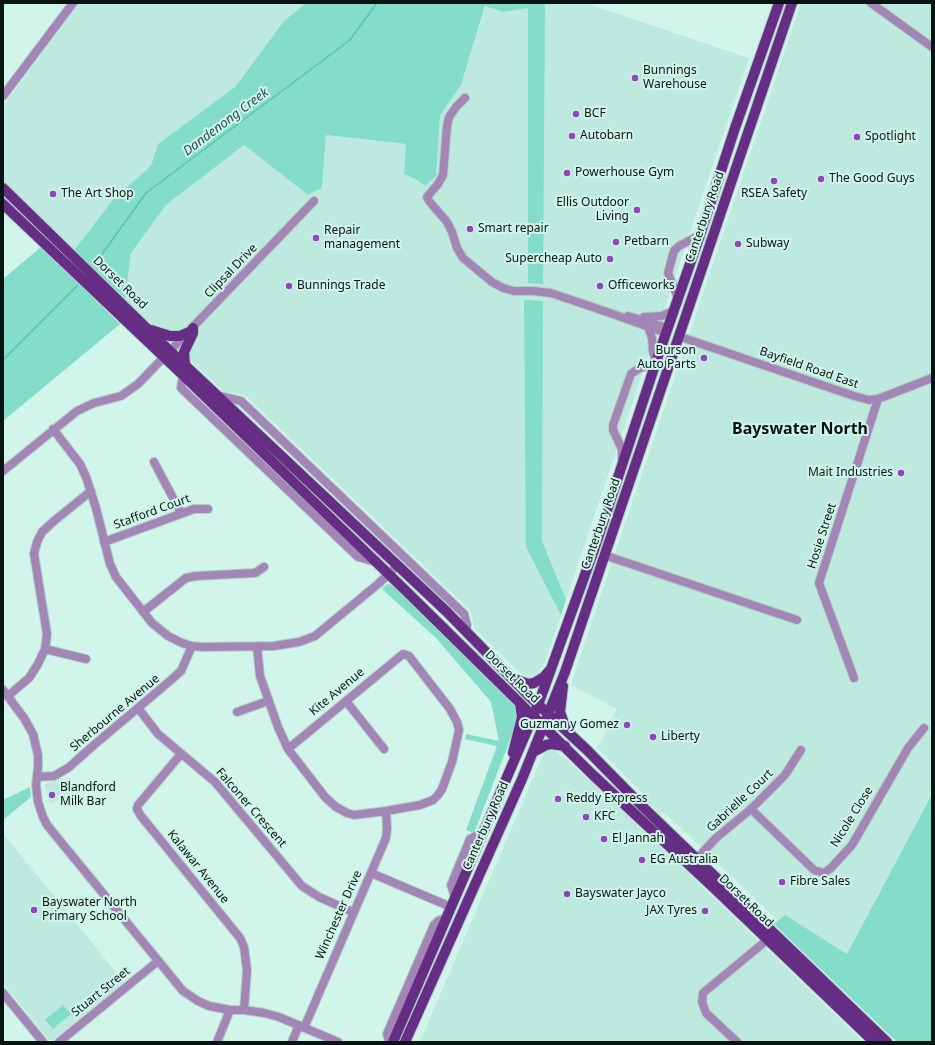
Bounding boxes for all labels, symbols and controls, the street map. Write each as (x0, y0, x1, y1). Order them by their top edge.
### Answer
place label: Bunnings Warehouse (643, 64, 707, 92)
marker: Bunnings Warehouse (630, 73, 640, 83)
water label: Dandenong Creek (180, 85, 272, 159)
place label: BCF (584, 107, 606, 121)
marker: BCF (571, 109, 581, 119)
place label: Autobarn (580, 129, 633, 143)
place label: Spotlight (865, 130, 916, 144)
marker: Autobarn (567, 131, 577, 141)
marker: Spotlight (852, 132, 862, 142)
place label: Powerhouse Gym (575, 166, 674, 180)
marker: Powerhouse Gym (562, 168, 572, 178)
street label: Canterbury Road (683, 169, 727, 265)
place label: The Good Guys (829, 172, 915, 186)
marker: The Good Guys (816, 174, 826, 184)
marker: RSEA Safety (769, 176, 779, 186)
place label: The Art Shop (61, 187, 134, 201)
place label: RSEA Safety (741, 187, 807, 201)
marker: The Art Shop (48, 189, 58, 199)
place label: Ellis Outdoor Living (556, 196, 629, 224)
marker: Ellis Outdoor Living (632, 205, 642, 215)
place label: Smart repair (478, 222, 549, 236)
place label: Repair management (324, 224, 400, 252)
marker: Smart repair (465, 224, 475, 234)
marker: Repair management (311, 233, 321, 243)
place label: Petbarn (624, 235, 669, 249)
marker: Petbarn (611, 237, 621, 247)
place label: Subway (746, 237, 789, 251)
marker: Subway (733, 239, 743, 249)
street label: Clipsal Drive (202, 241, 260, 301)
place label: Supercheap Auto (505, 252, 602, 266)
street label: Dorset Road (90, 254, 150, 312)
marker: Supercheap Auto (605, 254, 615, 264)
place label: Bunnings Trade (297, 279, 385, 293)
place label: Officeworks (608, 279, 675, 293)
marker: Bunnings Trade (284, 281, 294, 291)
marker: Officeworks (595, 281, 605, 291)
place label: Burson Auto Parts (637, 344, 696, 372)
street label: Bayfield Road East (758, 344, 860, 392)
marker: Burson Auto Parts (699, 353, 709, 363)
district label: Bayswater North (732, 419, 868, 439)
place label: Mait Industries (808, 466, 893, 480)
marker: Mait Industries (896, 468, 906, 478)
street label: Canterbury Road (579, 476, 623, 572)
street label: Stafford Court (112, 492, 192, 532)
street label: Hosie Street (805, 501, 839, 571)
street label: Dorset Road (482, 648, 542, 706)
street label: Kite Avenue (307, 665, 367, 719)
street label: Sherbourne Avenue (67, 671, 163, 755)
place label: Guzman y Gomez (520, 718, 619, 732)
marker: Guzman y Gomez (622, 720, 632, 730)
place label: Liberty (661, 730, 700, 744)
marker: Liberty (648, 732, 658, 742)
street label: Falconer Crescent (213, 765, 289, 851)
street label: Gabrielle Court (704, 767, 776, 835)
street label: Canterbury Road (460, 779, 512, 873)
place label: Blandford Milk Bar (60, 781, 116, 809)
street label: Nicole Close (828, 784, 876, 850)
marker: Blandford Milk Bar (47, 790, 57, 800)
place label: Reddy Express (566, 792, 648, 806)
marker: Reddy Express (553, 794, 563, 804)
place label: KFC (594, 810, 615, 824)
marker: KFC (581, 812, 591, 822)
street label: Kalawar Avenue (164, 827, 232, 907)
place label: El Jannah (612, 832, 664, 846)
marker: El Jannah (599, 834, 609, 844)
place label: EG Australia (650, 853, 718, 867)
marker: EG Australia (637, 855, 647, 865)
street label: Winchester Drive (313, 868, 365, 962)
street label: Dorset Road (716, 872, 776, 930)
place label: Fibre Sales (790, 875, 850, 889)
marker: Fibre Sales (777, 877, 787, 887)
place label: Bayswater Jayco (575, 887, 666, 901)
marker: Bayswater Jayco (562, 889, 572, 899)
place label: Bayswater North Primary School (42, 896, 137, 924)
place label: JAX Tyres (646, 904, 697, 918)
marker: Bayswater North Primary School (29, 905, 39, 915)
marker: JAX Tyres (700, 906, 710, 916)
street label: Stuart Street (69, 964, 133, 1020)

